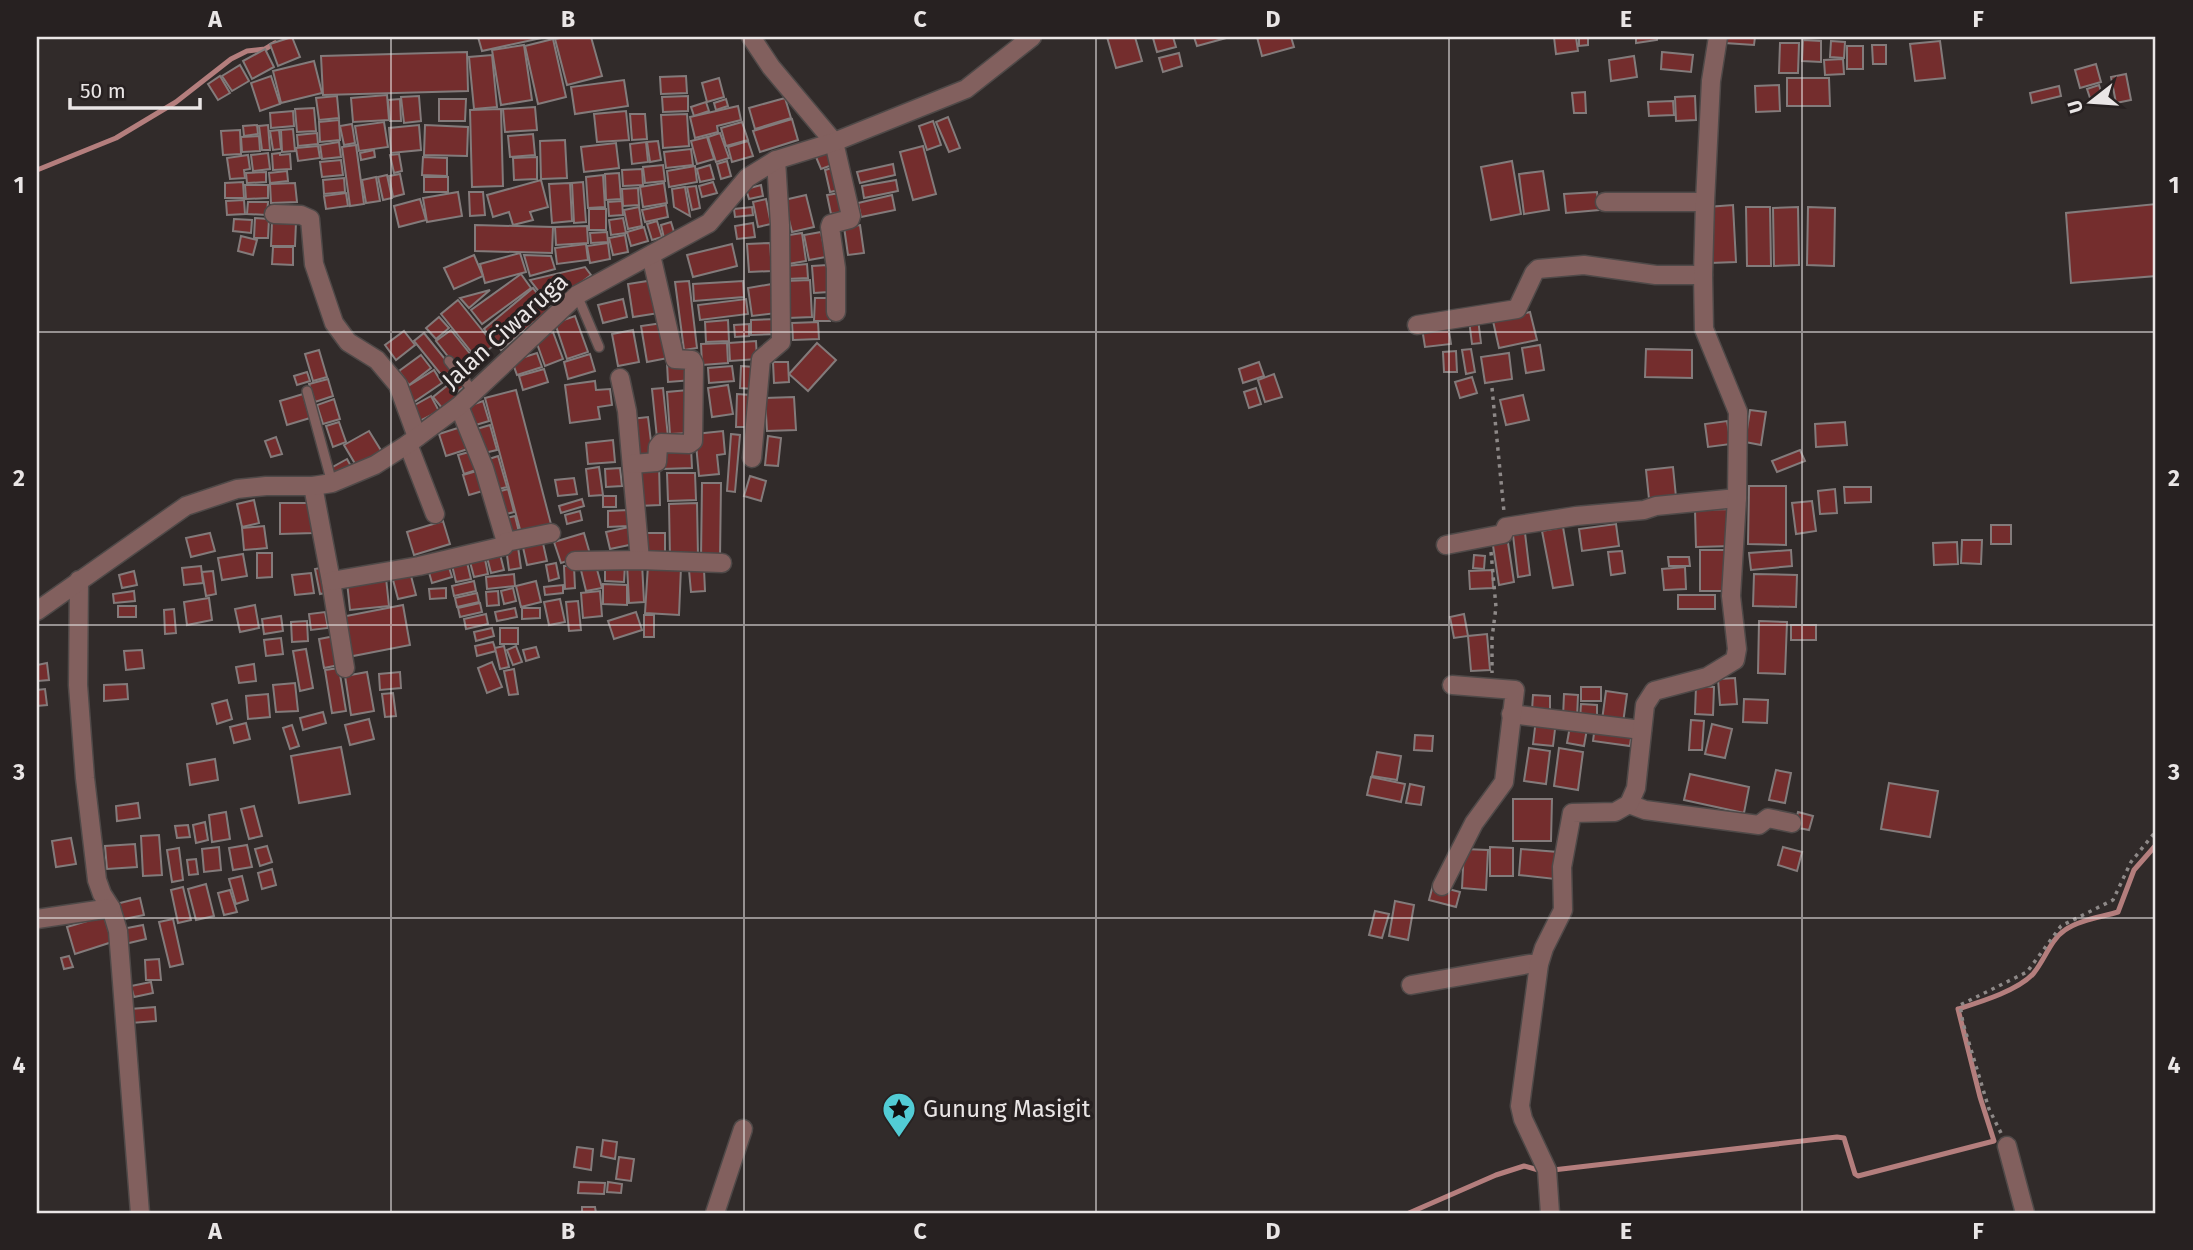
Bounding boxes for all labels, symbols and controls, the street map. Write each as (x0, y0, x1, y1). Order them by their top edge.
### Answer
text: A (207, 5, 222, 33)
text: B (561, 5, 575, 33)
text: C (913, 5, 927, 33)
text: D (1266, 5, 1281, 33)
text: E (1620, 5, 1632, 33)
text: F (1972, 5, 1984, 33)
scale bar (70, 66, 200, 110)
north arrow (2056, 66, 2126, 136)
text: 50 m (80, 78, 126, 104)
text: U (2062, 98, 2088, 116)
text: 1 (14, 171, 24, 199)
text: 1 (2169, 171, 2179, 199)
street label: Jalan Ciwaruga (437, 267, 573, 395)
text: 2 (13, 464, 25, 492)
text: 2 (2168, 464, 2180, 492)
text: 3 (12, 758, 25, 786)
text: 3 (2167, 758, 2180, 786)
text: 4 (13, 1051, 26, 1079)
text: 4 (2168, 1051, 2181, 1079)
place icon: Gunung Masigit (880, 1090, 918, 1139)
place label: Gunung Masigit (923, 1095, 1091, 1123)
text: A (207, 1217, 222, 1245)
text: B (561, 1217, 575, 1245)
text: C (913, 1217, 927, 1245)
text: D (1266, 1217, 1281, 1245)
text: E (1620, 1217, 1632, 1245)
text: F (1972, 1217, 1984, 1245)

